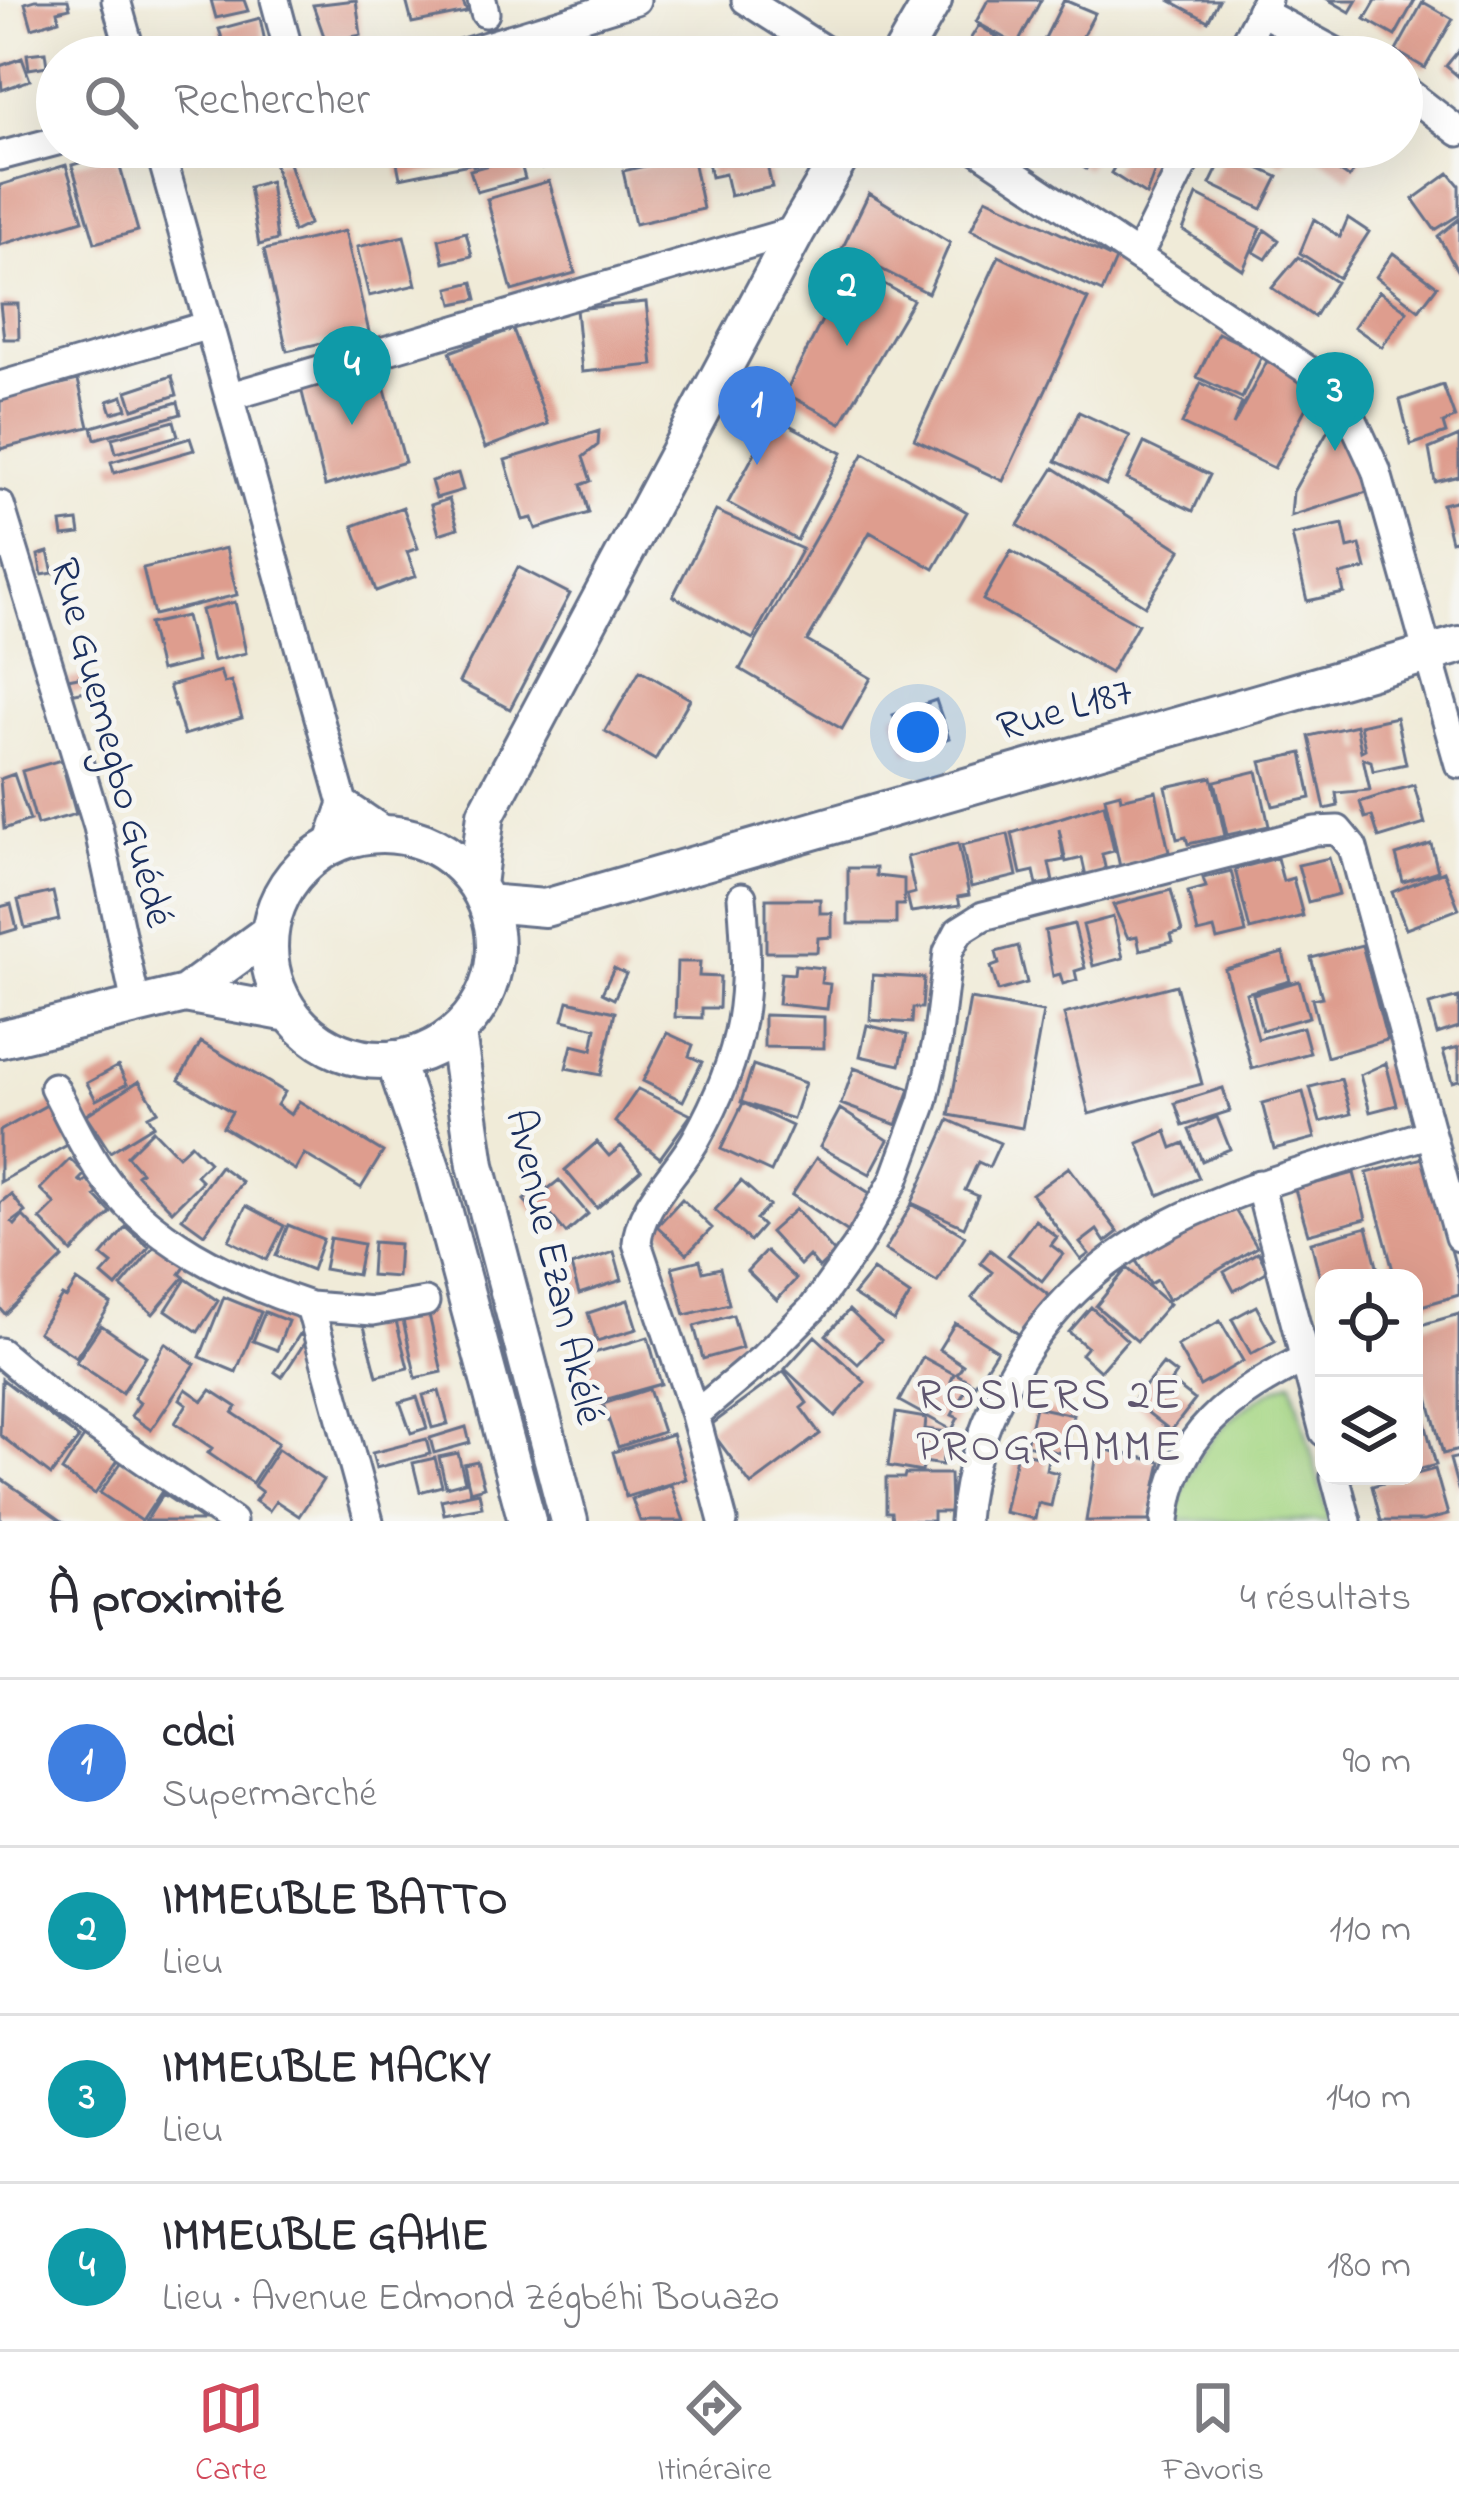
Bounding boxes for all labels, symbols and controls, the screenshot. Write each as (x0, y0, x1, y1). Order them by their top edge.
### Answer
search box (36, 36, 1423, 168)
icon: search (78, 69, 144, 135)
text: Rechercher (174, 69, 370, 135)
pin: 2 (808, 247, 886, 346)
pin: 4 (313, 326, 391, 425)
pin: 3 (1296, 352, 1374, 451)
pin: 1 (718, 366, 796, 465)
street label: Rue Guemegbo Guédé (31, 552, 189, 935)
street label: Rue L187 (990, 663, 1140, 759)
your location (888, 702, 948, 762)
street label: Avenue Ezan Akélé (487, 1103, 619, 1431)
map controls (1315, 1269, 1423, 1485)
button: locate (1315, 1269, 1423, 1377)
district label: ROSIERS 2E PROGRAMME (916, 1364, 1184, 1482)
button: layers (1315, 1377, 1423, 1485)
text: À proximité (48, 1562, 283, 1637)
text: 4 résultats (1240, 1571, 1411, 1628)
text: cdci (162, 1701, 235, 1767)
text: 1 (81, 1734, 93, 1791)
text: 90 m (1342, 1734, 1411, 1791)
text: Supermarché (162, 1767, 377, 1824)
text: IMMEUBLE BATTO (162, 1869, 508, 1935)
text: 2 (77, 1902, 97, 1959)
text: 110 m (1329, 1902, 1411, 1959)
text: Lieu (162, 1935, 223, 1992)
text: IMMEUBLE MACKY (162, 2037, 491, 2103)
text: 3 (79, 2070, 95, 2127)
text: 140 m (1326, 2070, 1411, 2127)
text: Lieu (162, 2103, 223, 2160)
text: IMMEUBLE GAHIE (162, 2205, 488, 2271)
text: 4 (79, 2238, 95, 2295)
text: 180 m (1327, 2238, 1411, 2295)
text: Lieu · Avenue Edmond Zégbéhi Bouazo (162, 2271, 780, 2328)
tab: Carte (195, 2375, 267, 2495)
tab: Itinéraire (657, 2375, 772, 2495)
tab: Favoris (1162, 2375, 1264, 2495)

